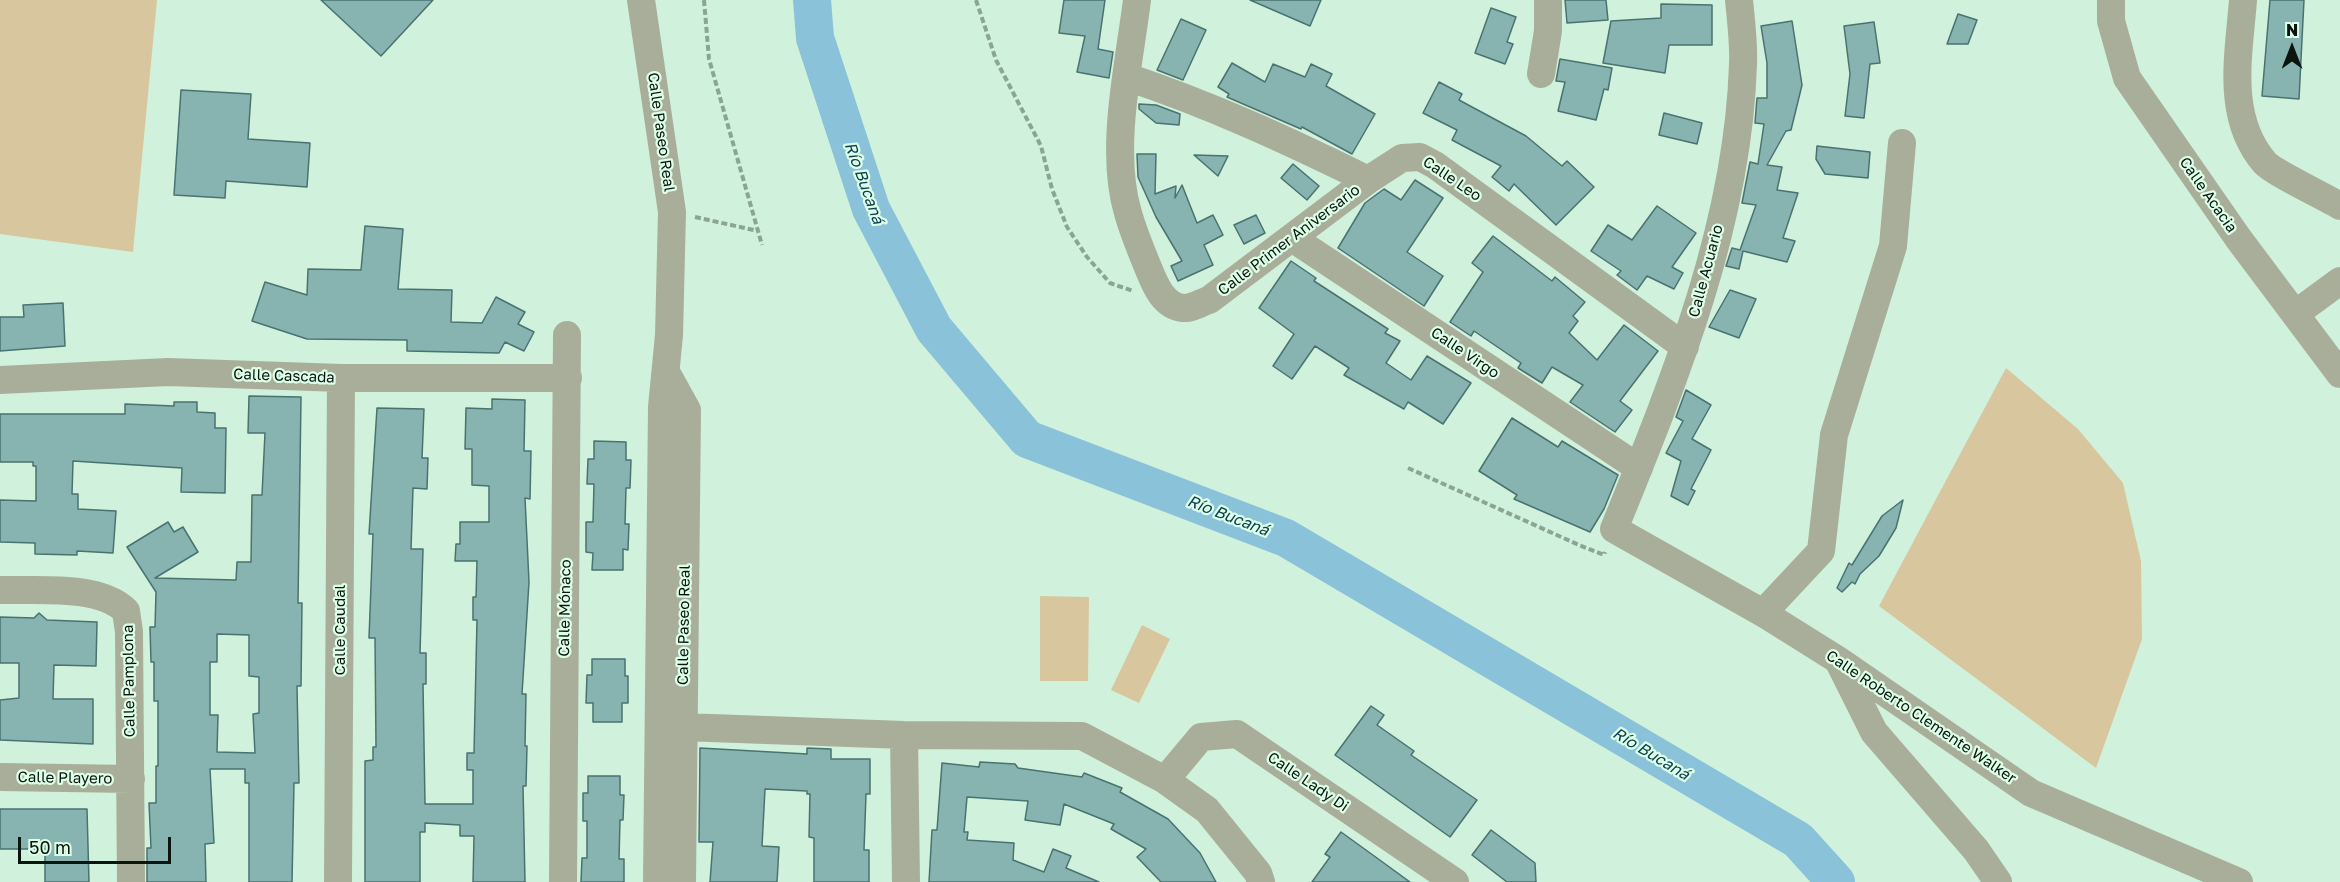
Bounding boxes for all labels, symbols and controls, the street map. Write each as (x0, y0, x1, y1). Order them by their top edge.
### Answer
north arrow (2262, 18, 2322, 78)
text: N (2286, 20, 2298, 40)
street label: Calle Paseo Real (644, 71, 678, 193)
water label: Río Bucaná (840, 139, 888, 227)
street label: Calle Leo (1419, 153, 1485, 205)
street label: Calle Acacia (2175, 154, 2241, 236)
street label: Calle Primer Aniversario (1214, 181, 1364, 299)
street label: Calle Acuario (1685, 223, 1727, 319)
street label: Calle Virgo (1427, 324, 1503, 382)
street label: Calle Cascada (233, 365, 335, 387)
water label: Río Bucaná (1185, 492, 1271, 540)
street label: Calle Mónaco (555, 559, 575, 657)
street label: Calle Paseo Real (674, 565, 694, 685)
street label: Calle Caudal (331, 585, 349, 675)
street label: Calle Pamplona (119, 625, 139, 737)
street label: Calle Roberto Clemente Walker (1823, 647, 2019, 787)
water label: Río Bucaná (1609, 724, 1693, 784)
street label: Calle Lady Di (1264, 748, 1352, 816)
street label: Calle Playero (17, 768, 113, 788)
scale bar (21, 825, 174, 863)
text: 50 m (29, 836, 71, 858)

